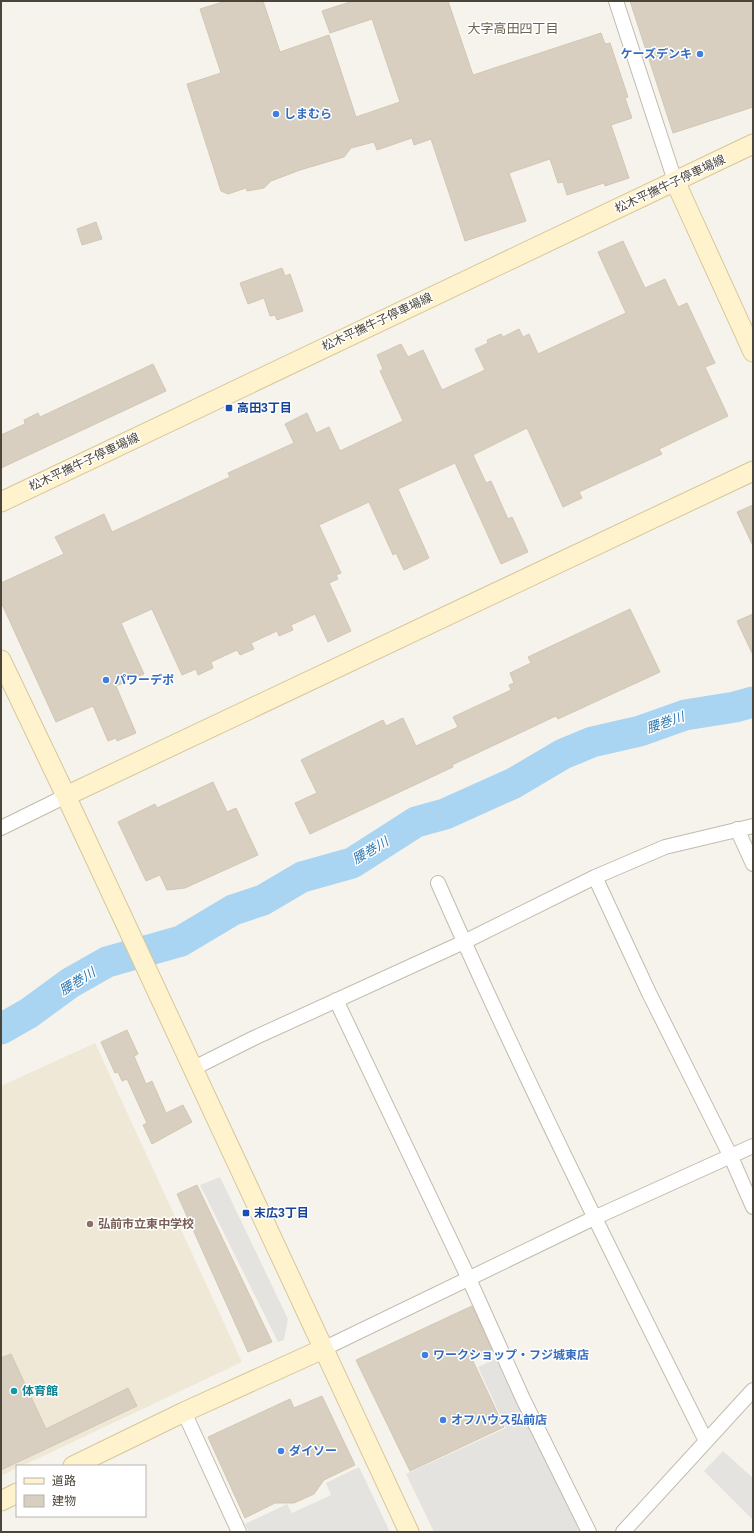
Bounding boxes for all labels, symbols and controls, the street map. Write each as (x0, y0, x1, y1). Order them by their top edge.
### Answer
district label: 大字高田四丁目 (467, 21, 559, 36)
place label: ケーズデンキ (621, 47, 692, 61)
marker: ケーズデンキ (695, 49, 705, 59)
place label: しまむら (284, 107, 332, 121)
marker: しまむら (271, 109, 281, 119)
street label: 松木平撫牛子停車場線 (613, 152, 727, 216)
street label: 松木平撫牛子停車場線 (320, 290, 434, 354)
place label: 高田3丁目 (237, 401, 292, 415)
marker: 高田3丁目 (224, 403, 234, 413)
street label: 松木平撫牛子停車場線 (27, 430, 141, 494)
place label: パワーデポ (114, 673, 174, 687)
marker: パワーデポ (101, 675, 111, 685)
water label: 腰巻川 (644, 708, 688, 736)
water label: 腰巻川 (350, 833, 393, 867)
water label: 腰巻川 (57, 964, 99, 998)
place label: 末広3丁目 (254, 1206, 309, 1220)
marker: 末広3丁目 (241, 1208, 251, 1218)
place label: 弘前市立東中学校 (98, 1217, 194, 1231)
marker: 弘前市立東中学校 (85, 1219, 95, 1229)
place label: ワークショップ・フジ城東店 (433, 1348, 589, 1362)
marker: ワークショップ・フジ城東店 (420, 1350, 430, 1360)
place label: 体育館 (22, 1384, 58, 1398)
marker: 体育館 (9, 1386, 19, 1396)
place label: オフハウス弘前店 (451, 1413, 547, 1427)
marker: オフハウス弘前店 (438, 1415, 448, 1425)
place label: ダイソー (289, 1444, 337, 1458)
marker: ダイソー (276, 1446, 286, 1456)
legend (16, 1465, 146, 1517)
text: 道路 (52, 1474, 76, 1488)
text: 建物 (52, 1494, 76, 1508)

